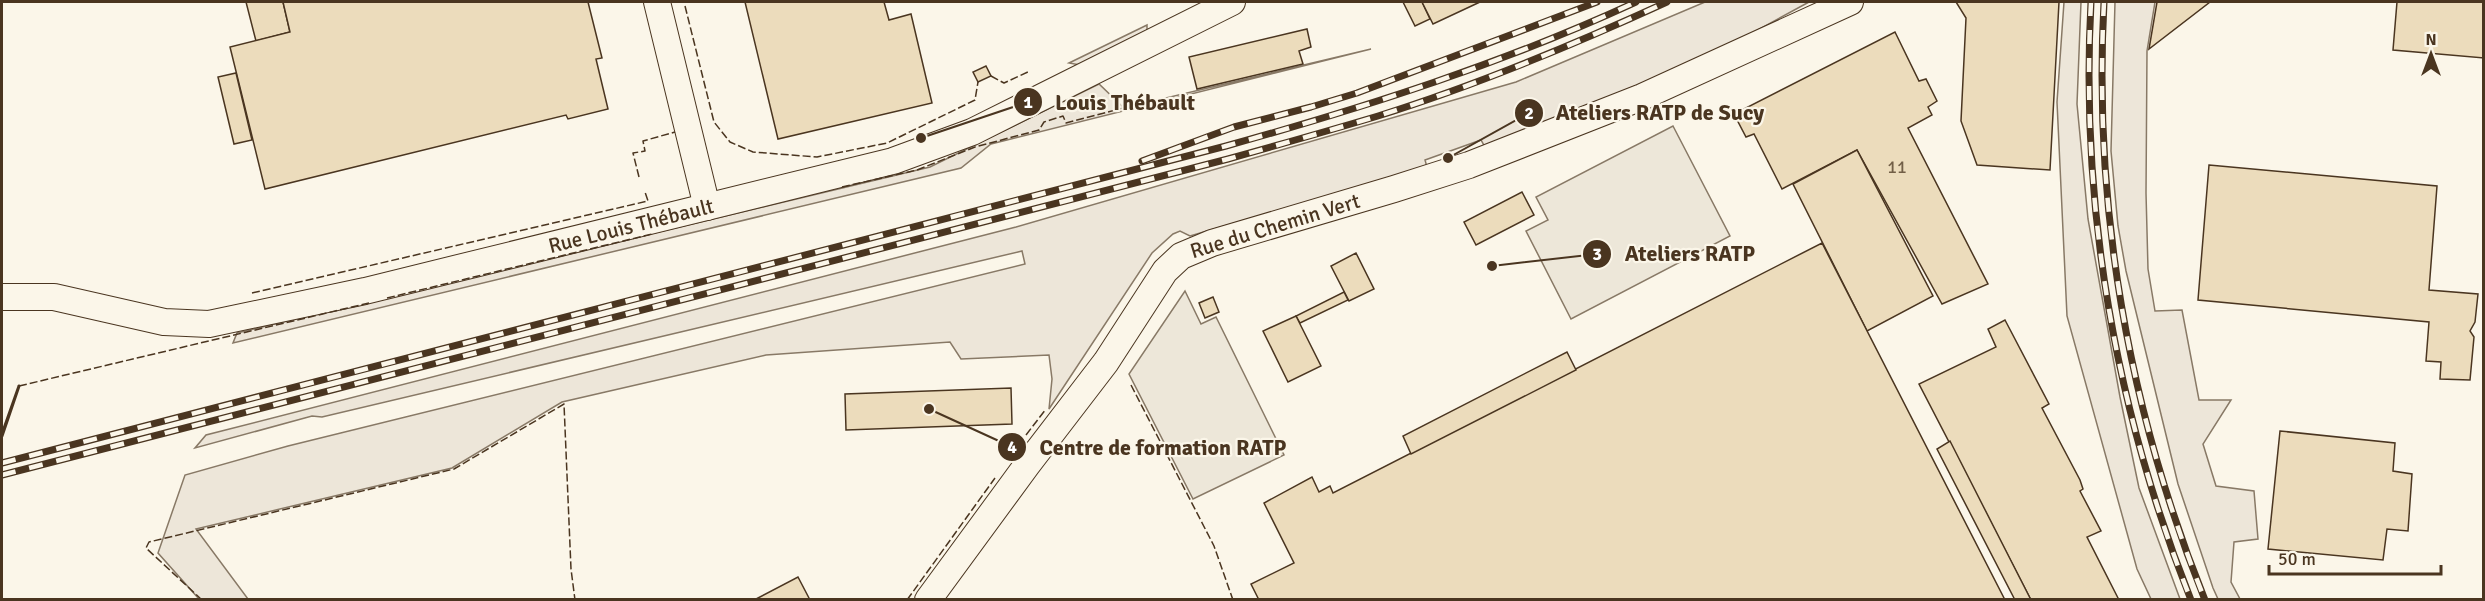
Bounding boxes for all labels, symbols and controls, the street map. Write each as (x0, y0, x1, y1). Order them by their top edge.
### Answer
north arrow (2401, 24, 2461, 84)
text: N (2425, 30, 2437, 50)
callout: Louis Thébault (1013, 82, 1207, 122)
text: Louis Thébault (1055, 89, 1195, 116)
text: 1 (1023, 91, 1033, 113)
callout: Ateliers RATP de Sucy (1514, 93, 1776, 133)
text: Ateliers RATP de Sucy (1556, 99, 1764, 126)
text: 2 (1524, 102, 1534, 124)
house number: 11 (1887, 156, 1907, 178)
street label: Rue du Chemin Vert (1187, 188, 1363, 264)
street label: Rue Louis Thébault (546, 193, 716, 259)
callout: Ateliers RATP (1582, 234, 1767, 274)
text: Ateliers RATP (1625, 240, 1755, 267)
text: 3 (1592, 243, 1602, 265)
callout: Centre de formation RATP (997, 427, 1298, 467)
text: Centre de formation RATP (1040, 434, 1286, 461)
text: 4 (1007, 436, 1017, 458)
scale bar (2269, 538, 2442, 576)
text: 50 m (2278, 548, 2316, 570)

